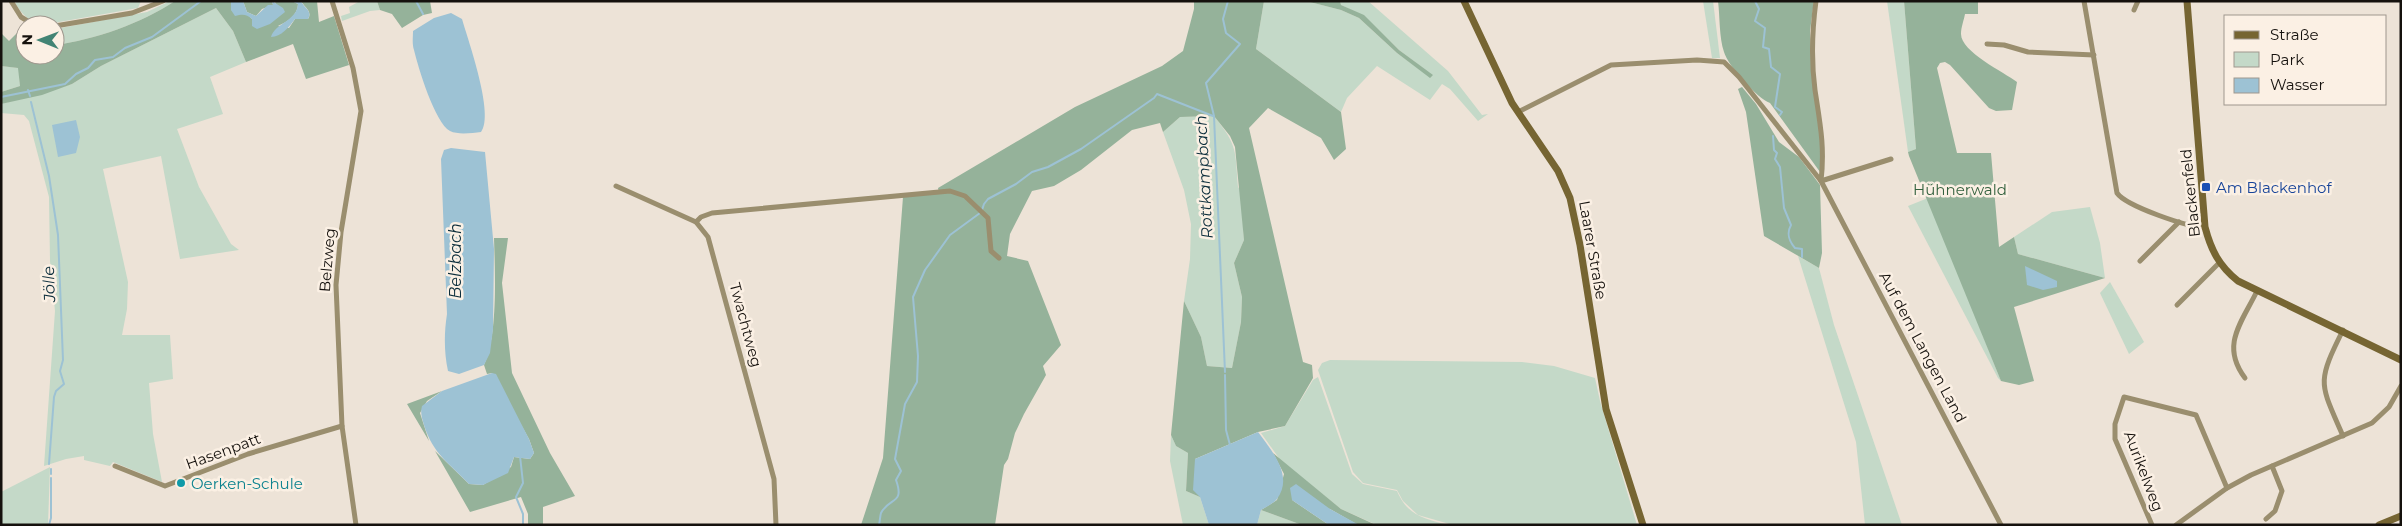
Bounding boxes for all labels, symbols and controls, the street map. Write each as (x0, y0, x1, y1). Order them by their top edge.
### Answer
north arrow (15, 15, 65, 65)
legend (2224, 15, 2387, 105)
text: Straße (2270, 25, 2319, 44)
text: N (18, 34, 36, 46)
text: Park (2270, 50, 2304, 69)
text: Wasser (2270, 75, 2324, 94)
water label: Rottkampbach (1191, 115, 1217, 239)
street label: Blackenfeld (2176, 148, 2204, 238)
place label: Am Blackenhof (2216, 178, 2333, 197)
park label: Hühnerwald (1913, 180, 2007, 199)
marker: Am Blackenhof (2200, 181, 2212, 193)
street label: Laarer Straße (1575, 199, 1611, 301)
water label: Belzbach (446, 223, 465, 299)
street label: Belzweg (315, 227, 339, 293)
water label: Jölle (39, 266, 59, 303)
street label: Auf dem Langen Land (1875, 268, 1971, 426)
street label: Twachtweg (726, 281, 766, 369)
street label: Aurikelweg (2120, 428, 2168, 514)
street label: Hasenpatt (183, 429, 263, 473)
place label: Oerken-Schule (191, 474, 303, 493)
marker: Oerken-Schule (175, 477, 187, 489)

